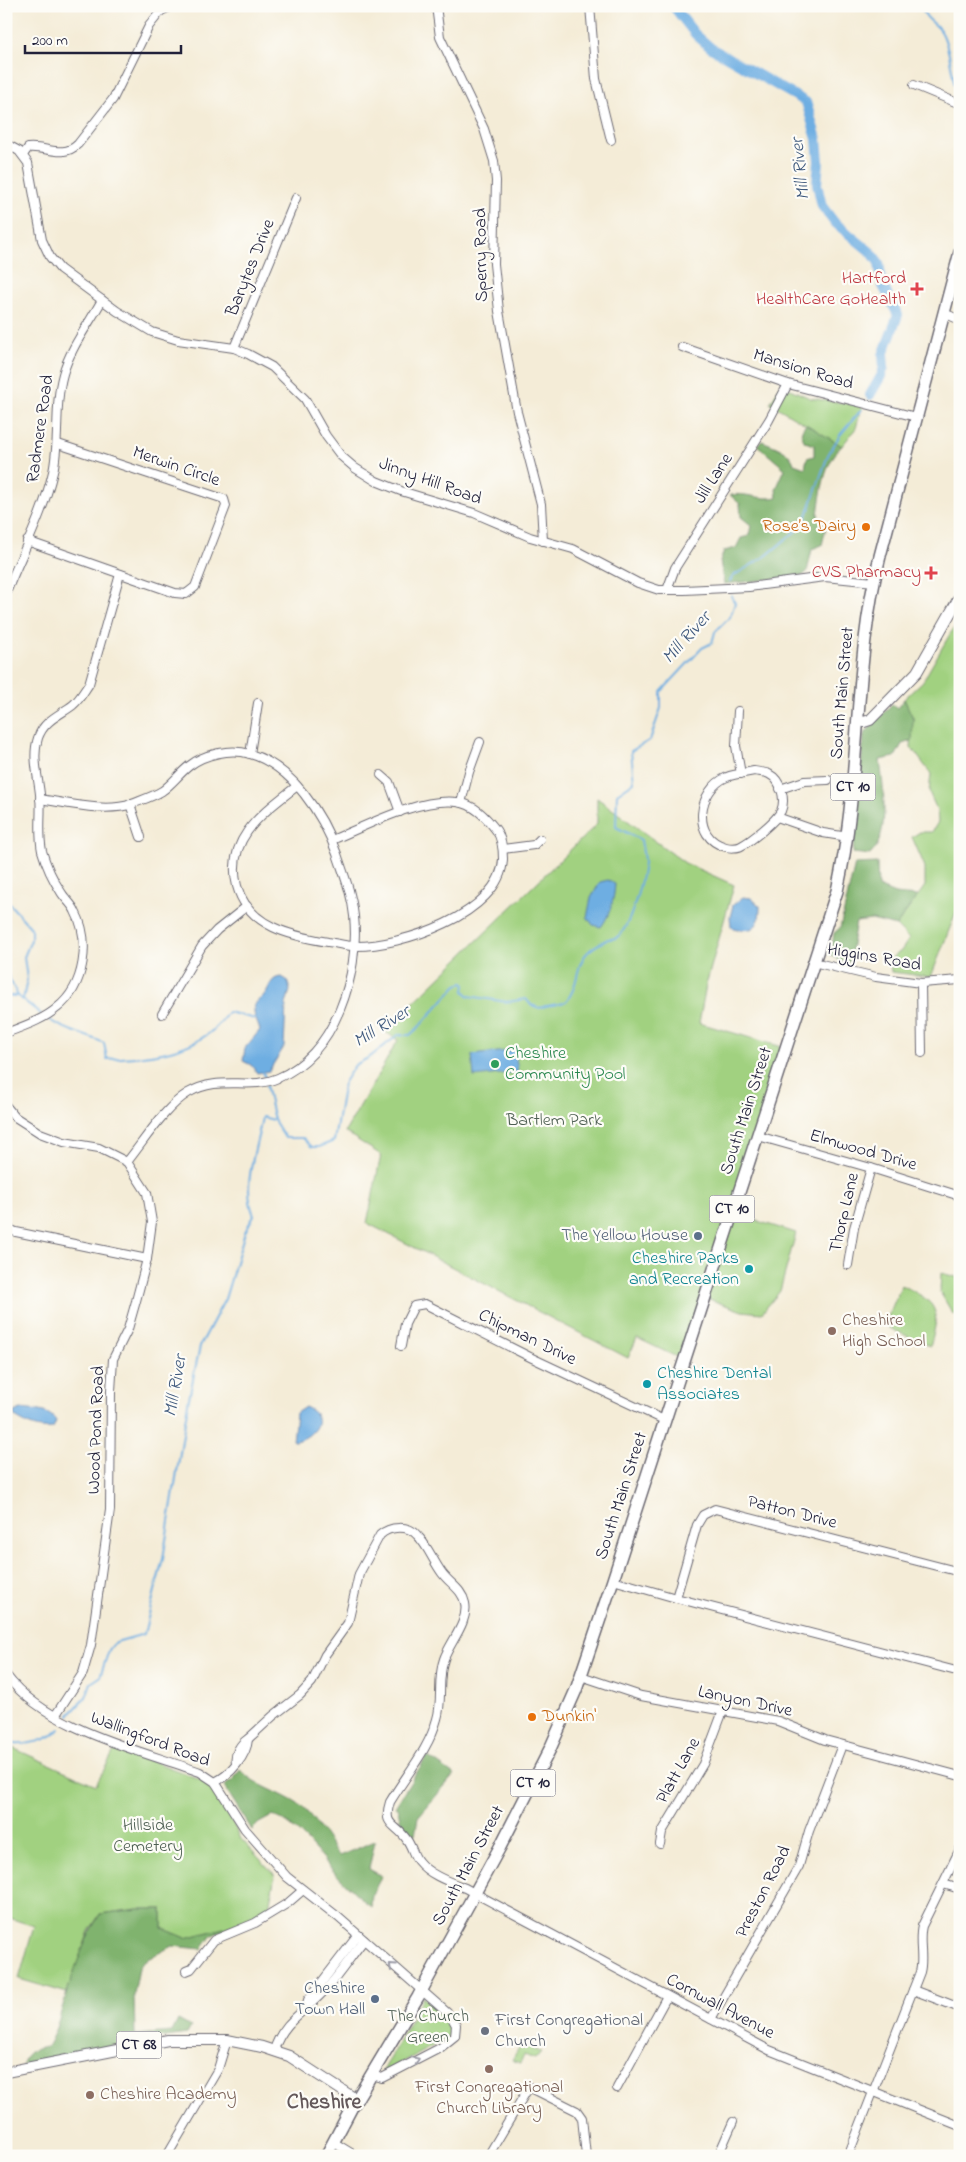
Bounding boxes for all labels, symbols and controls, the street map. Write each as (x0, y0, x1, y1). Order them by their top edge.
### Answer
scale bar (25, 22, 181, 54)
text: 200 m (32, 30, 68, 52)
water label: Mill River (784, 135, 818, 201)
street label: Sperry Road (468, 208, 496, 302)
street label: Barytes Drive (219, 215, 283, 321)
place label: Hartford HealthCare GoHealth (756, 266, 906, 313)
marker: Hartford HealthCare GoHealth (910, 282, 924, 296)
street label: Mansion Road (750, 342, 856, 398)
street label: Radmere Road (21, 373, 61, 485)
street label: Merwin Circle (129, 440, 224, 494)
street label: Jill Lane (688, 448, 741, 510)
street label: Jinny Hill Road (375, 451, 485, 513)
place label: Rose’s Dairy (762, 514, 856, 540)
marker: Rose’s Dairy (860, 521, 872, 533)
place label: CVS Pharmacy (812, 560, 921, 586)
marker: CVS Pharmacy (925, 567, 937, 579)
water label: Mill River (656, 604, 719, 670)
street label: South Main Street (824, 626, 862, 760)
road number: CT 10 (830, 774, 876, 800)
street label: Higgins Road (825, 937, 923, 980)
water label: Mill River (348, 998, 417, 1055)
place label: Cheshire Community Pool (505, 1041, 626, 1088)
street label: South Main Street (714, 1044, 780, 1178)
marker: Cheshire Community Pool (489, 1058, 501, 1070)
park label: Bartlem Park (505, 1108, 602, 1134)
street label: Elmwood Drive (806, 1123, 921, 1179)
street label: Thorp Lane (823, 1170, 867, 1256)
road number: CT 10 (710, 1196, 754, 1222)
place label: The Yellow House (561, 1223, 689, 1249)
marker: The Yellow House (692, 1230, 704, 1242)
place label: Cheshire Parks and Recreation (629, 1246, 739, 1293)
marker: Cheshire Parks and Recreation (743, 1263, 755, 1275)
street label: Chipman Drive (474, 1303, 581, 1373)
place label: Cheshire High School (842, 1308, 925, 1356)
marker: Cheshire High School (826, 1325, 838, 1337)
water label: Mill River (157, 1351, 195, 1419)
place label: Cheshire Dental Associates (657, 1361, 772, 1408)
street label: Wood Pond Road (82, 1365, 112, 1495)
marker: Cheshire Dental Associates (641, 1378, 653, 1390)
street label: South Main Street (589, 1429, 655, 1563)
street label: Patton Drive (744, 1489, 840, 1537)
street label: Lanyon Drive (695, 1679, 796, 1725)
place label: Dunkin' (541, 1704, 596, 1730)
street label: Wallingford Road (86, 1705, 213, 1776)
marker: Dunkin' (526, 1711, 538, 1723)
street label: Platt Lane (650, 1732, 708, 1809)
road number: CT 10 (510, 1770, 556, 1796)
street label: South Main Street (426, 1801, 512, 1931)
park label: Hillside Cemetery (113, 1813, 183, 1860)
street label: Preston Road (730, 1842, 798, 1942)
one-way arrow (389, 1963, 398, 1972)
street label: Cornwall Avenue (661, 1967, 780, 2047)
place label: Cheshire Town Hall (295, 1976, 366, 2023)
marker: Cheshire Town Hall (369, 1993, 381, 2005)
park label: The Church Green (387, 2004, 469, 2051)
place label: First Congregational Church (494, 2008, 643, 2055)
marker: First Congregational Church (479, 2025, 491, 2037)
road number: CT 68 (116, 2032, 162, 2058)
one-way arrow (411, 2056, 420, 2067)
marker: First Congregational Church Library (483, 2063, 495, 2075)
place label: First Congregational Church Library (414, 2075, 563, 2122)
place label: Cheshire Academy (100, 2082, 237, 2108)
district label: Cheshire (287, 2087, 362, 2119)
marker: Cheshire Academy (84, 2089, 96, 2101)

